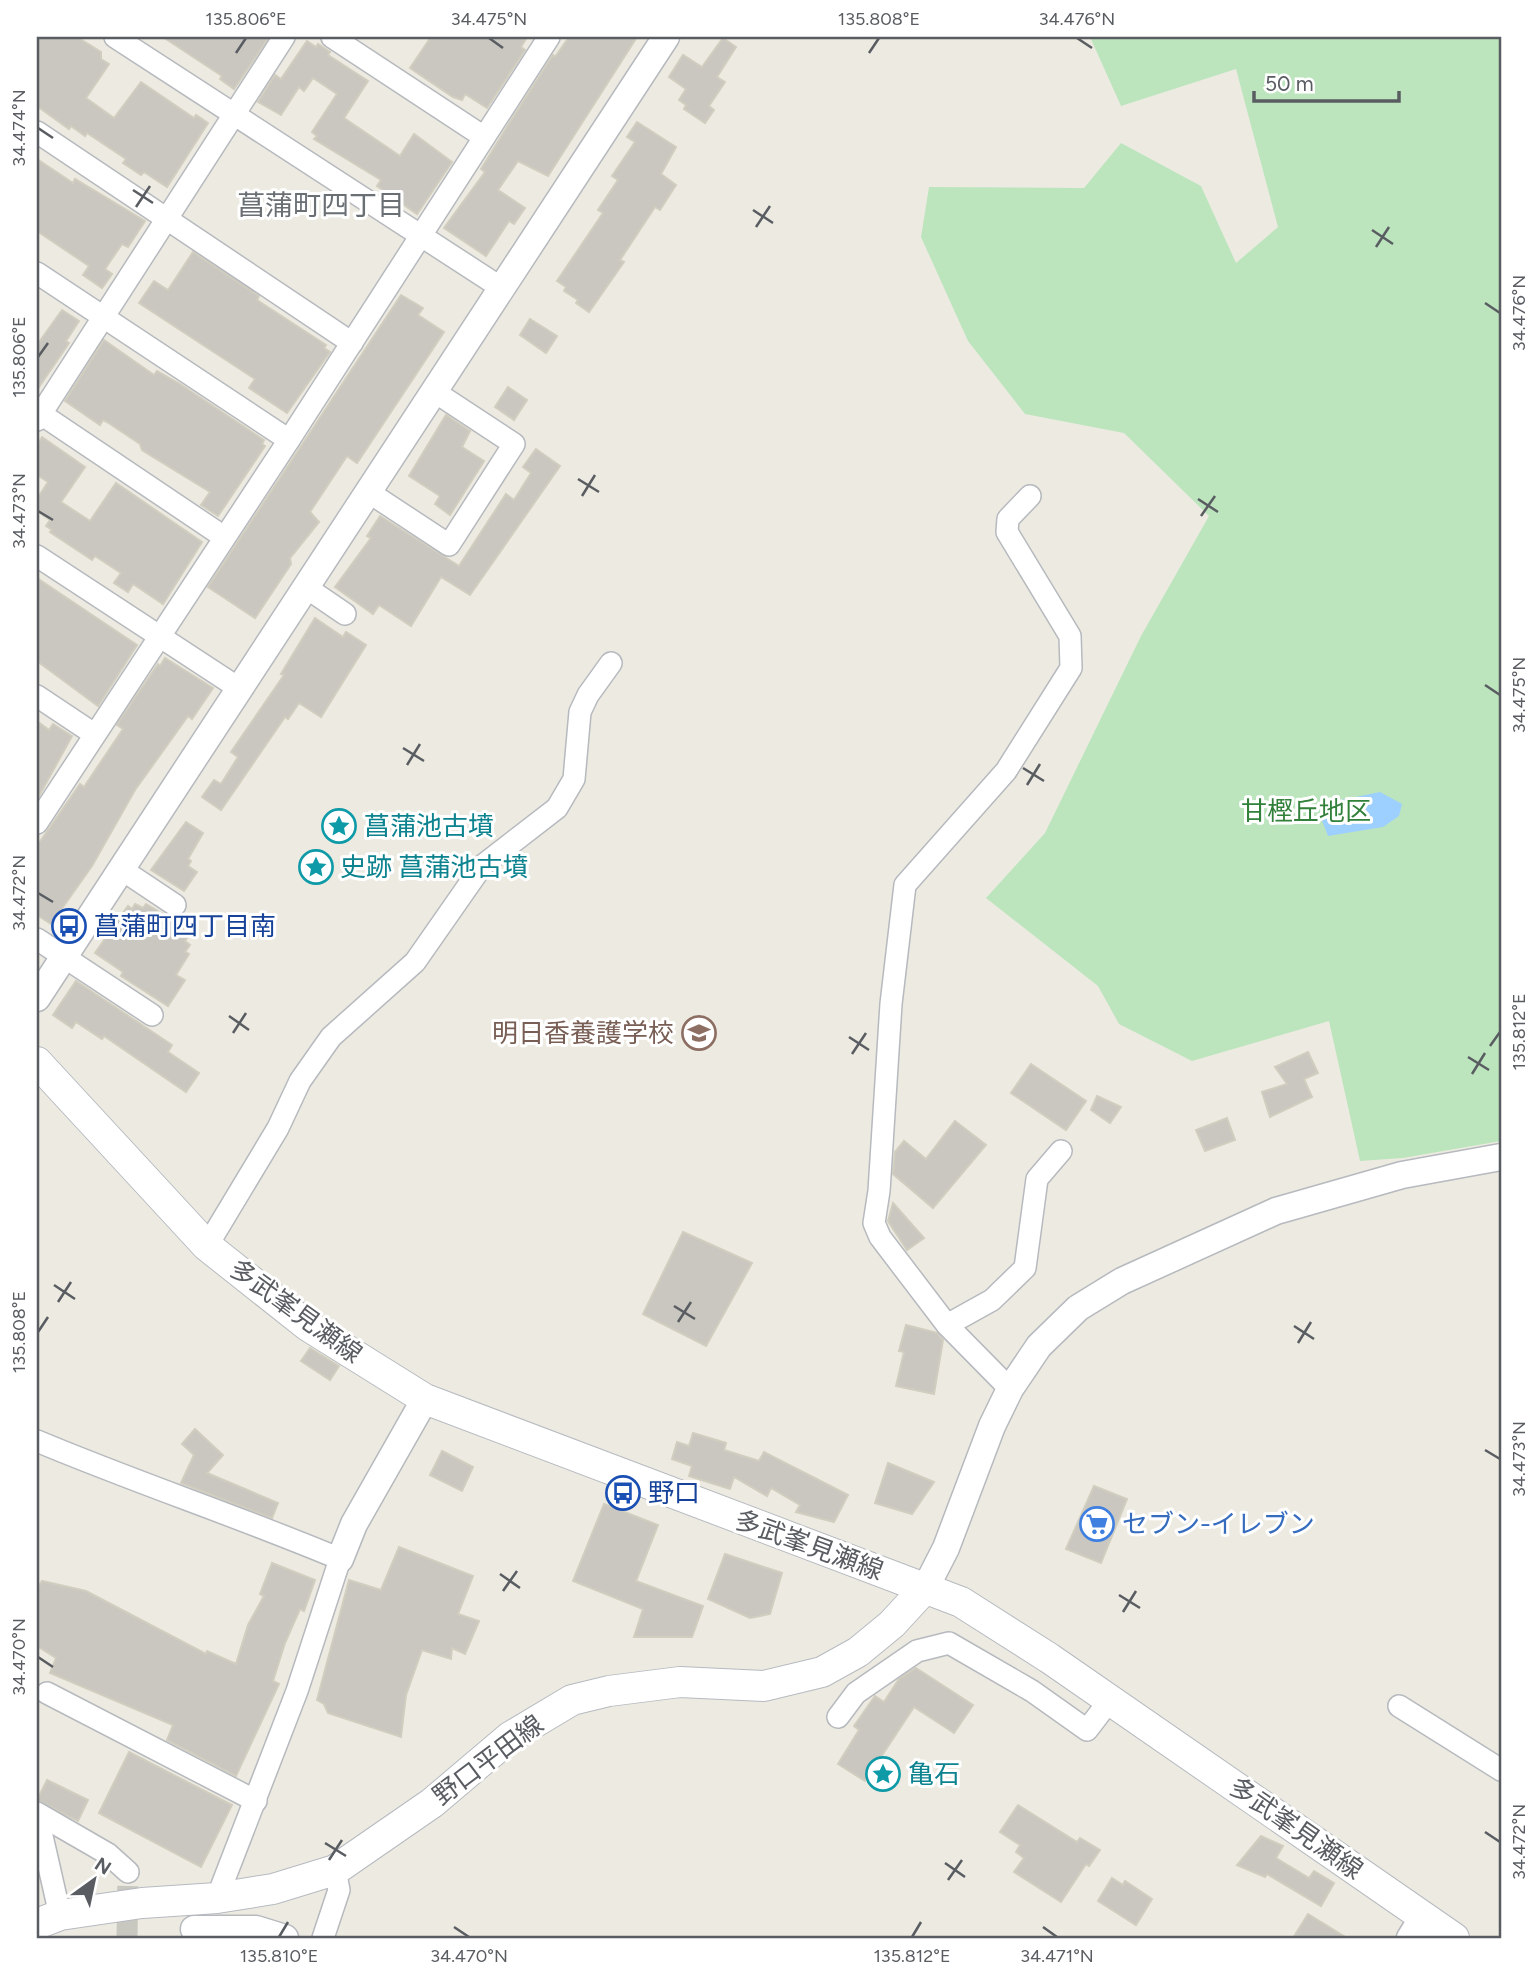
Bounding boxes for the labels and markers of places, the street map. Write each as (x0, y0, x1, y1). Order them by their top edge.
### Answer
place icon: 菖蒲池古墳 (320, 807, 358, 845)
place label: 菖蒲池古墳 (364, 810, 494, 842)
place icon: 史跡 菖蒲池古墳 (297, 848, 335, 886)
place label: 史跡 菖蒲池古墳 (340, 851, 528, 883)
bus stop icon: 菖蒲町四丁目南 (50, 907, 88, 945)
place label: 菖蒲町四丁目南 (94, 910, 276, 942)
school or university icon: 明日香養護学校 (680, 1014, 718, 1052)
place label: 明日香養護学校 (492, 1017, 674, 1049)
bus stop icon: 野口 (604, 1474, 642, 1512)
place label: 野口 (648, 1477, 700, 1509)
supermarket icon: セブン-イレブン (1078, 1505, 1116, 1543)
place label: セブン-イレブン (1122, 1508, 1315, 1540)
place icon: 亀石 (864, 1755, 902, 1793)
place label: 亀石 (908, 1758, 960, 1790)

